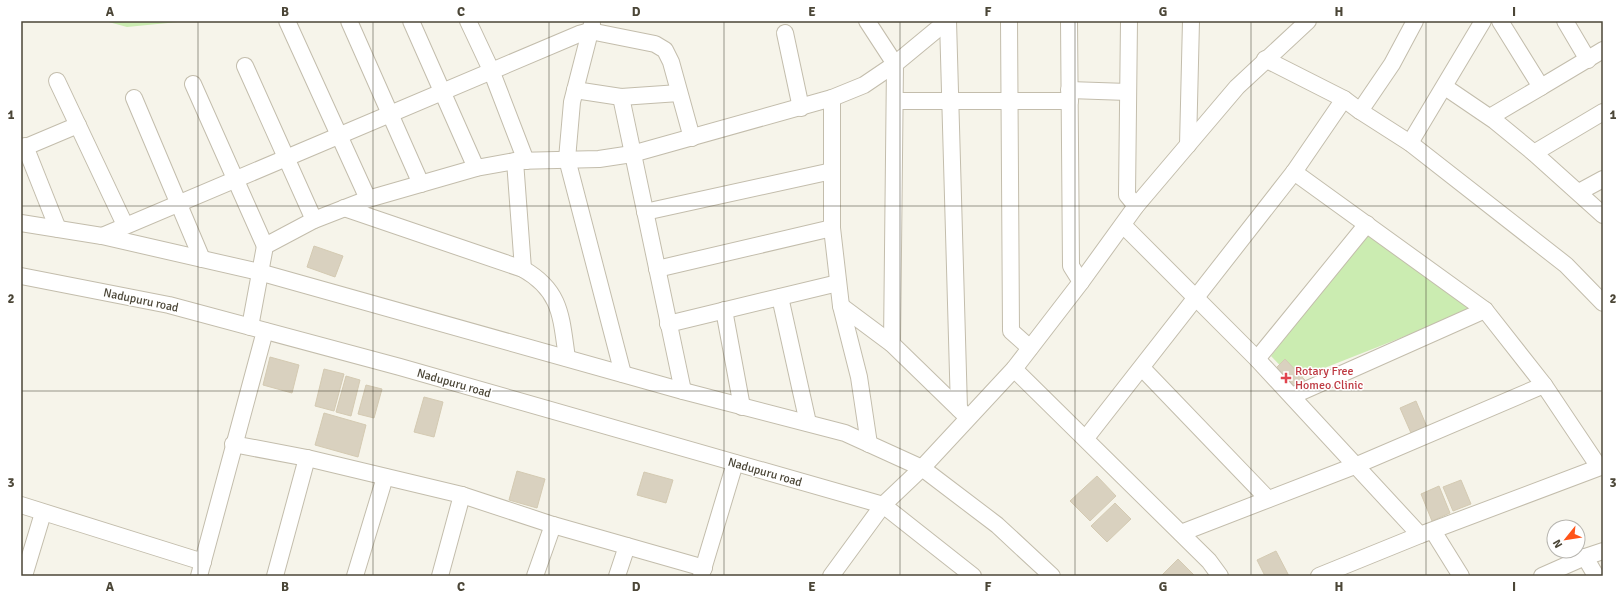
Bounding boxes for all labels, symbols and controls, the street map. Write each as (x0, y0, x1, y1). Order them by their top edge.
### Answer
text: A (106, 4, 115, 20)
text: B (281, 4, 289, 20)
text: C (457, 4, 465, 20)
text: D (632, 4, 641, 20)
text: E (808, 4, 816, 20)
text: F (985, 4, 992, 20)
text: G (1159, 4, 1167, 20)
text: H (1335, 4, 1343, 20)
text: I (1512, 4, 1516, 20)
text: 1 (7, 107, 15, 123)
text: 1 (1609, 107, 1617, 123)
street label: Nadupuru road (102, 285, 180, 316)
text: 2 (7, 291, 15, 307)
text: 2 (1609, 291, 1617, 307)
place label: Rotary Free Homeo Clinic (1295, 364, 1364, 393)
street label: Nadupuru road (415, 366, 493, 401)
marker: Rotary Free Homeo Clinic (1280, 372, 1292, 384)
street label: Nadupuru road (726, 455, 804, 490)
text: 3 (7, 475, 15, 491)
text: 3 (1609, 475, 1617, 491)
north arrow (1546, 519, 1586, 559)
text: N (1550, 537, 1565, 550)
text: A (106, 579, 115, 595)
text: B (281, 579, 289, 595)
text: C (457, 579, 465, 595)
text: D (632, 579, 641, 595)
text: E (808, 579, 816, 595)
text: F (985, 579, 992, 595)
text: G (1159, 579, 1167, 595)
text: H (1335, 579, 1343, 595)
text: I (1512, 579, 1516, 595)

